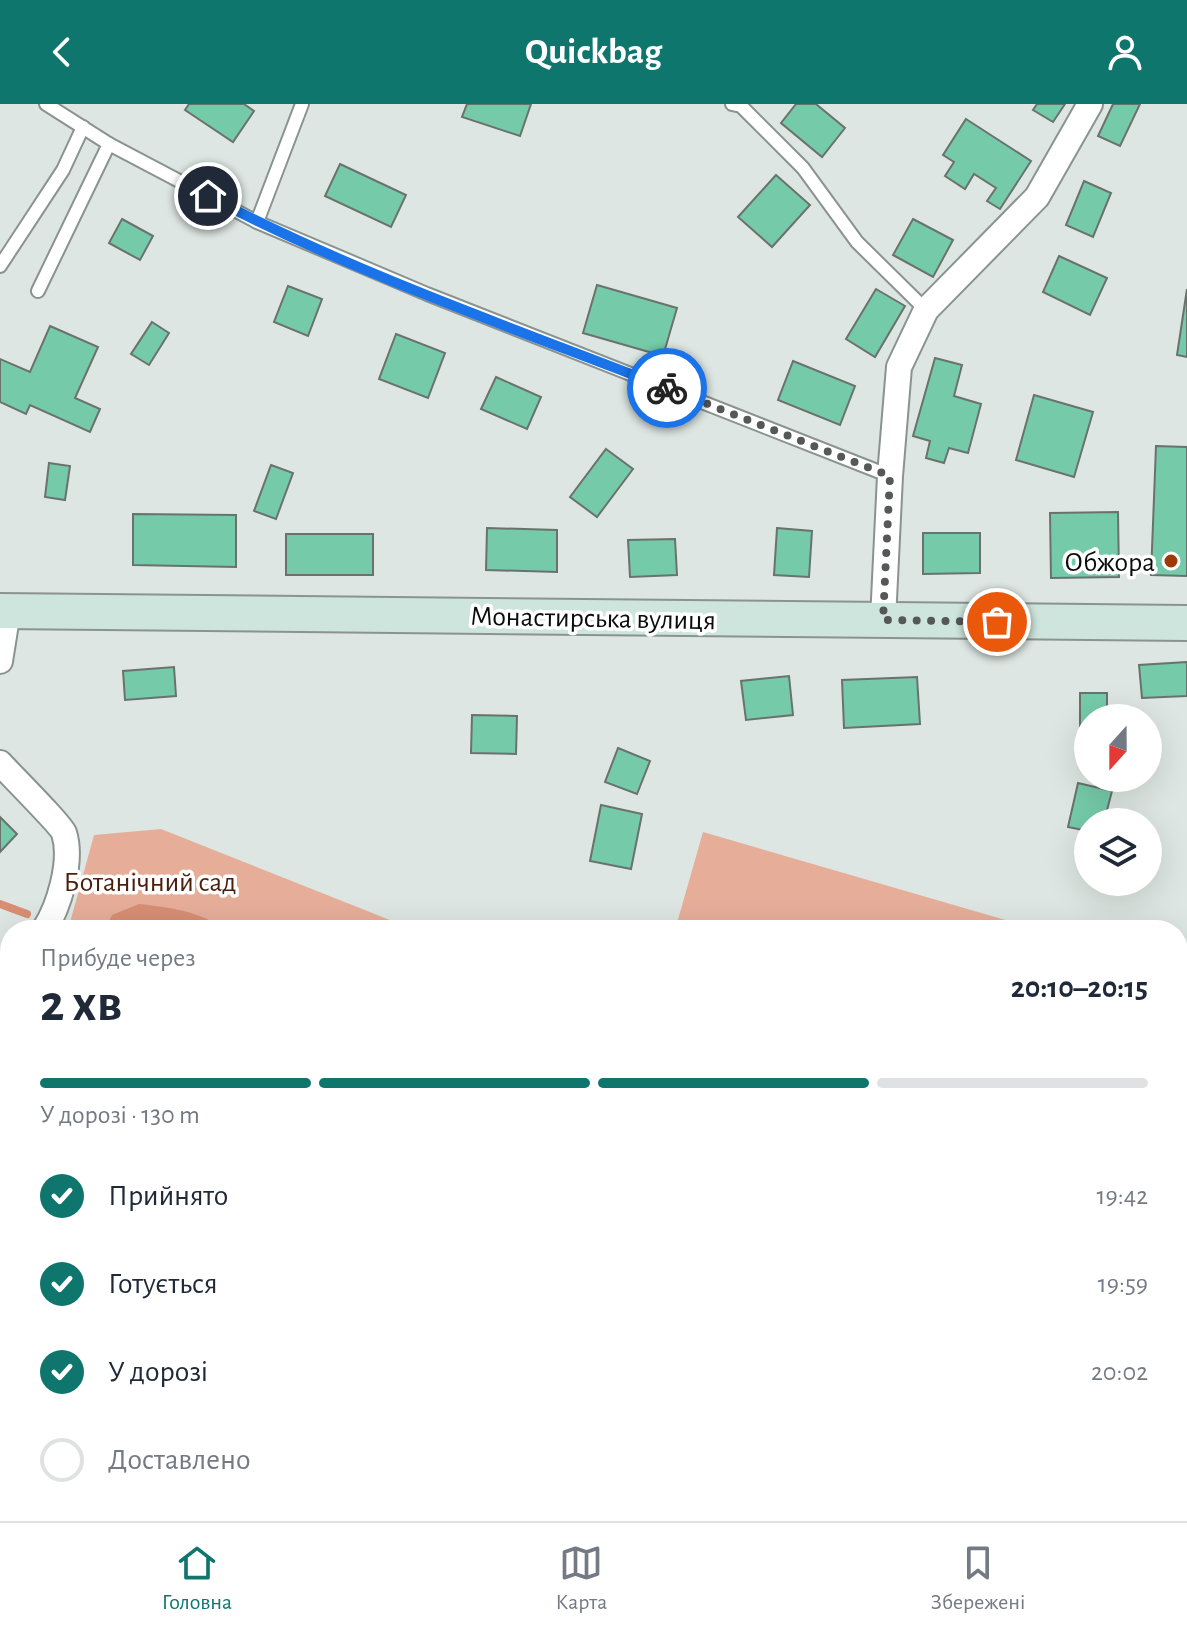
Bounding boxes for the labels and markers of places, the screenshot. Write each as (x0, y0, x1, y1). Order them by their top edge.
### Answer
pin (174, 162, 242, 230)
place label: Обжора (1064, 549, 1155, 577)
marker: Обжора (1162, 552, 1180, 570)
pin (963, 588, 1031, 656)

